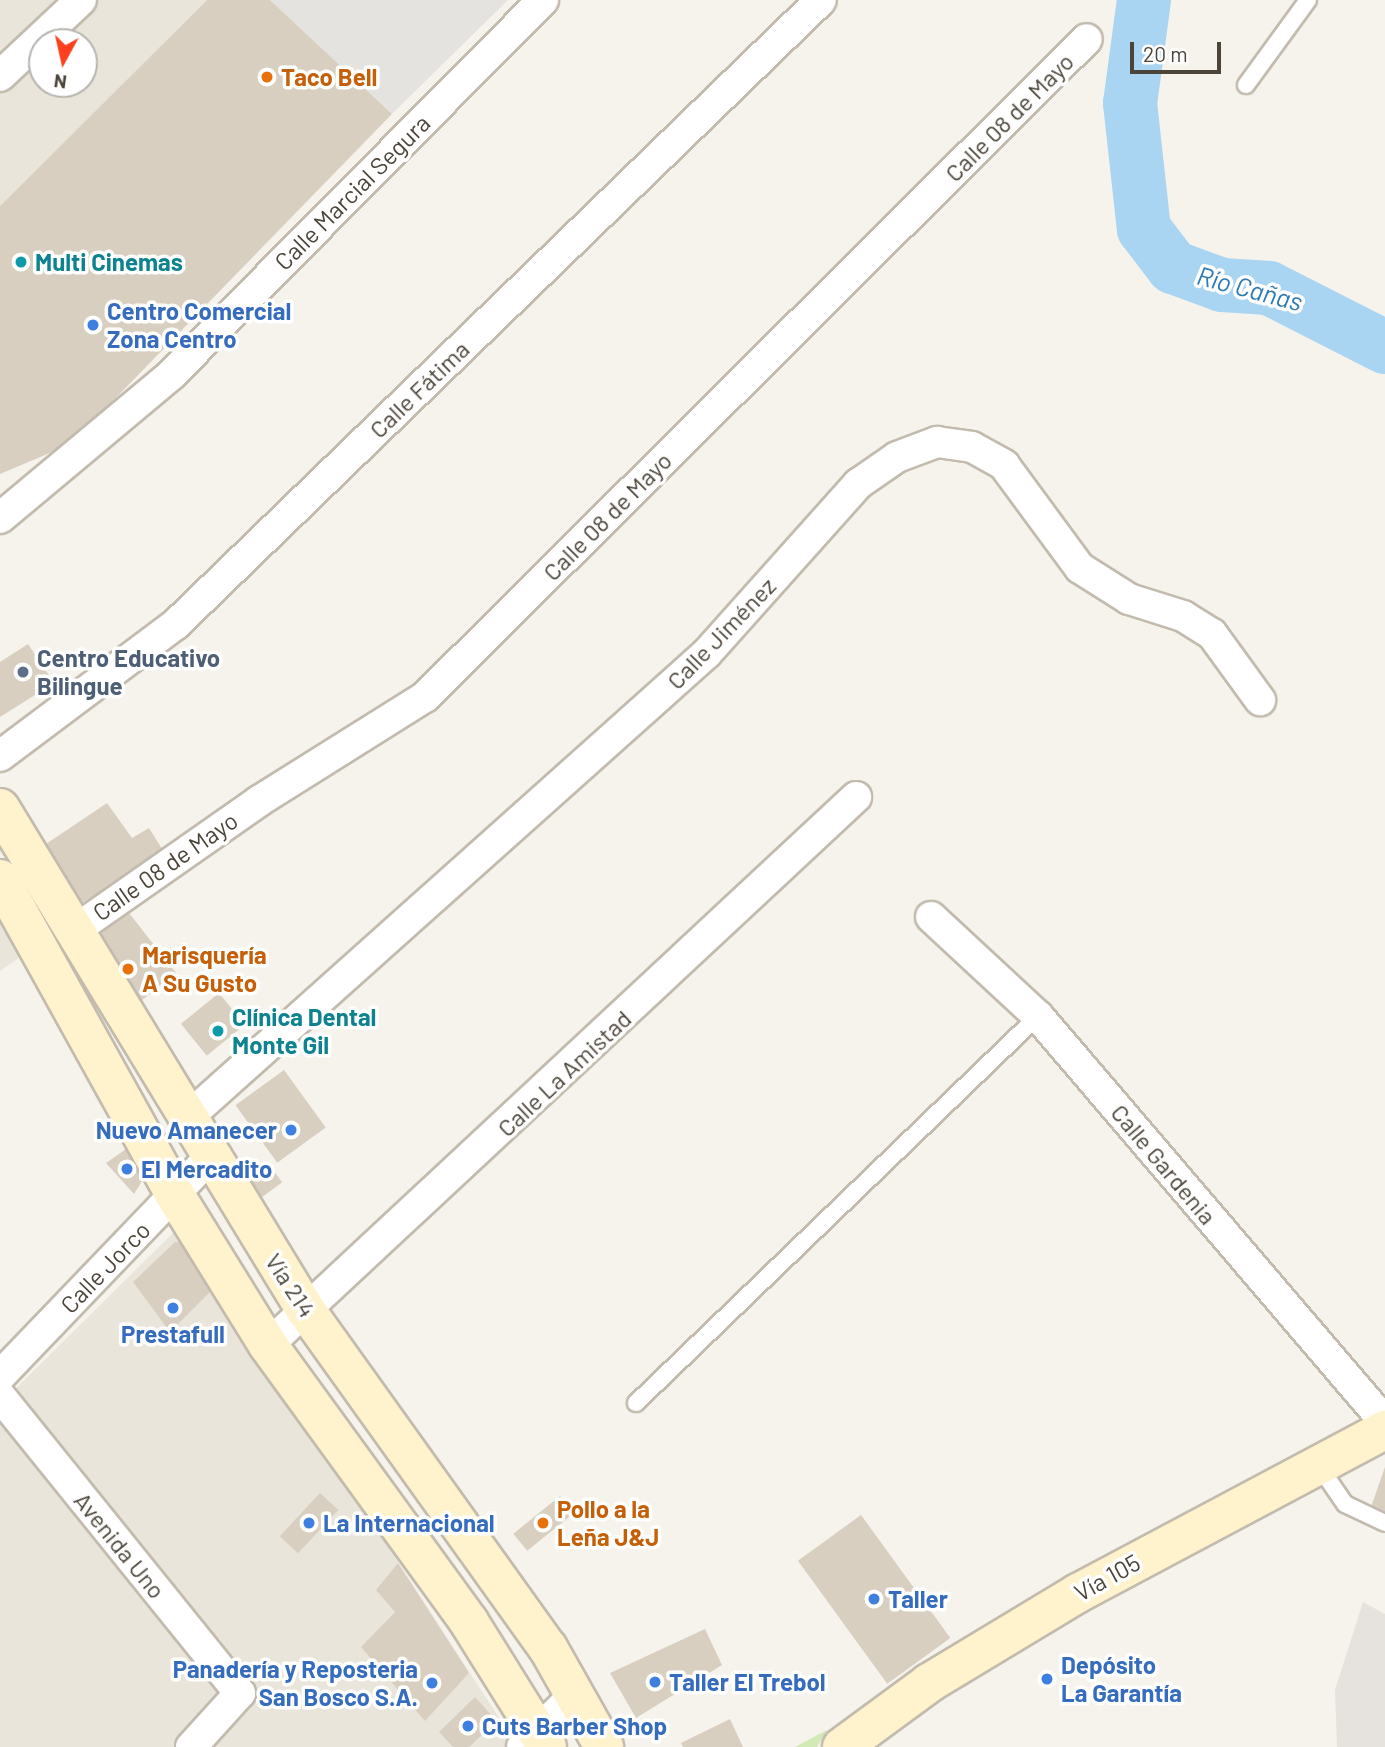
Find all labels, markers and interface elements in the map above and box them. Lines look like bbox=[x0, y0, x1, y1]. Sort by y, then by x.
north arrow bbox=[28, 28, 98, 98]
scale bar bbox=[1133, 28, 1224, 72]
text: 20 m bbox=[1143, 41, 1188, 66]
street label: Calle 08 de Mayo bbox=[939, 47, 1079, 187]
place label: Taco Bell bbox=[281, 63, 377, 91]
marker: Taco Bell bbox=[259, 69, 275, 85]
text: N bbox=[52, 70, 68, 95]
street label: Calle Marcial Segura bbox=[268, 108, 436, 276]
place label: Multi Cinemas bbox=[35, 248, 183, 276]
marker: Multi Cinemas bbox=[13, 254, 29, 270]
water label: Río Cañas bbox=[1194, 259, 1306, 317]
place label: Centro Comercial Zona Centro bbox=[107, 297, 291, 353]
marker: Centro Comercial Zona Centro bbox=[85, 317, 101, 333]
street label: Calle Fátima bbox=[363, 334, 475, 444]
street label: Calle 08 de Mayo bbox=[537, 446, 677, 586]
street label: Calle Jiménez bbox=[661, 571, 781, 695]
place label: Centro Educativo Bilingue bbox=[37, 644, 220, 700]
marker: Centro Educativo Bilingue bbox=[15, 664, 31, 680]
street label: Calle 08 de Mayo bbox=[87, 805, 243, 927]
place label: Marisquería A Su Gusto bbox=[142, 941, 267, 997]
marker: Marisquería A Su Gusto bbox=[120, 961, 136, 977]
place label: Clínica Dental Monte Gil bbox=[232, 1003, 376, 1059]
street label: Calle La Amistad bbox=[491, 1004, 637, 1142]
marker: Clínica Dental Monte Gil bbox=[210, 1023, 226, 1039]
street label: Calle Gardenia bbox=[1105, 1098, 1223, 1230]
place label: Nuevo Amanecer bbox=[96, 1116, 277, 1144]
marker: Nuevo Amanecer bbox=[283, 1122, 299, 1138]
place label: El Mercadito bbox=[141, 1155, 272, 1183]
marker: El Mercadito bbox=[119, 1161, 135, 1177]
street label: Calle Jorco bbox=[54, 1215, 156, 1319]
street label: Vía 214 bbox=[260, 1248, 322, 1322]
marker: Prestafull bbox=[165, 1300, 181, 1316]
place label: Prestafull bbox=[121, 1320, 225, 1348]
street label: Avenida Uno bbox=[68, 1486, 172, 1604]
place label: Pollo a la Leña J&J bbox=[557, 1495, 659, 1551]
place label: La Internacional bbox=[323, 1509, 495, 1537]
marker: La Internacional bbox=[301, 1515, 317, 1531]
marker: Pollo a la Leña J&J bbox=[535, 1515, 551, 1531]
street label: Vía 105 bbox=[1069, 1547, 1145, 1607]
place label: Taller bbox=[888, 1585, 948, 1613]
marker: Taller bbox=[866, 1591, 882, 1607]
place label: Depósito La Garantía bbox=[1061, 1651, 1182, 1707]
place label: Panadería y Reposteria San Bosco S.A. bbox=[173, 1655, 418, 1711]
place label: Taller El Trebol bbox=[669, 1668, 826, 1696]
marker: Depósito La Garantía bbox=[1039, 1671, 1055, 1687]
marker: Taller El Trebol bbox=[647, 1674, 663, 1690]
marker: Panadería y Reposteria San Bosco S.A. bbox=[424, 1675, 440, 1691]
place label: Cuts Barber Shop bbox=[482, 1712, 667, 1740]
marker: Cuts Barber Shop bbox=[460, 1718, 476, 1734]

